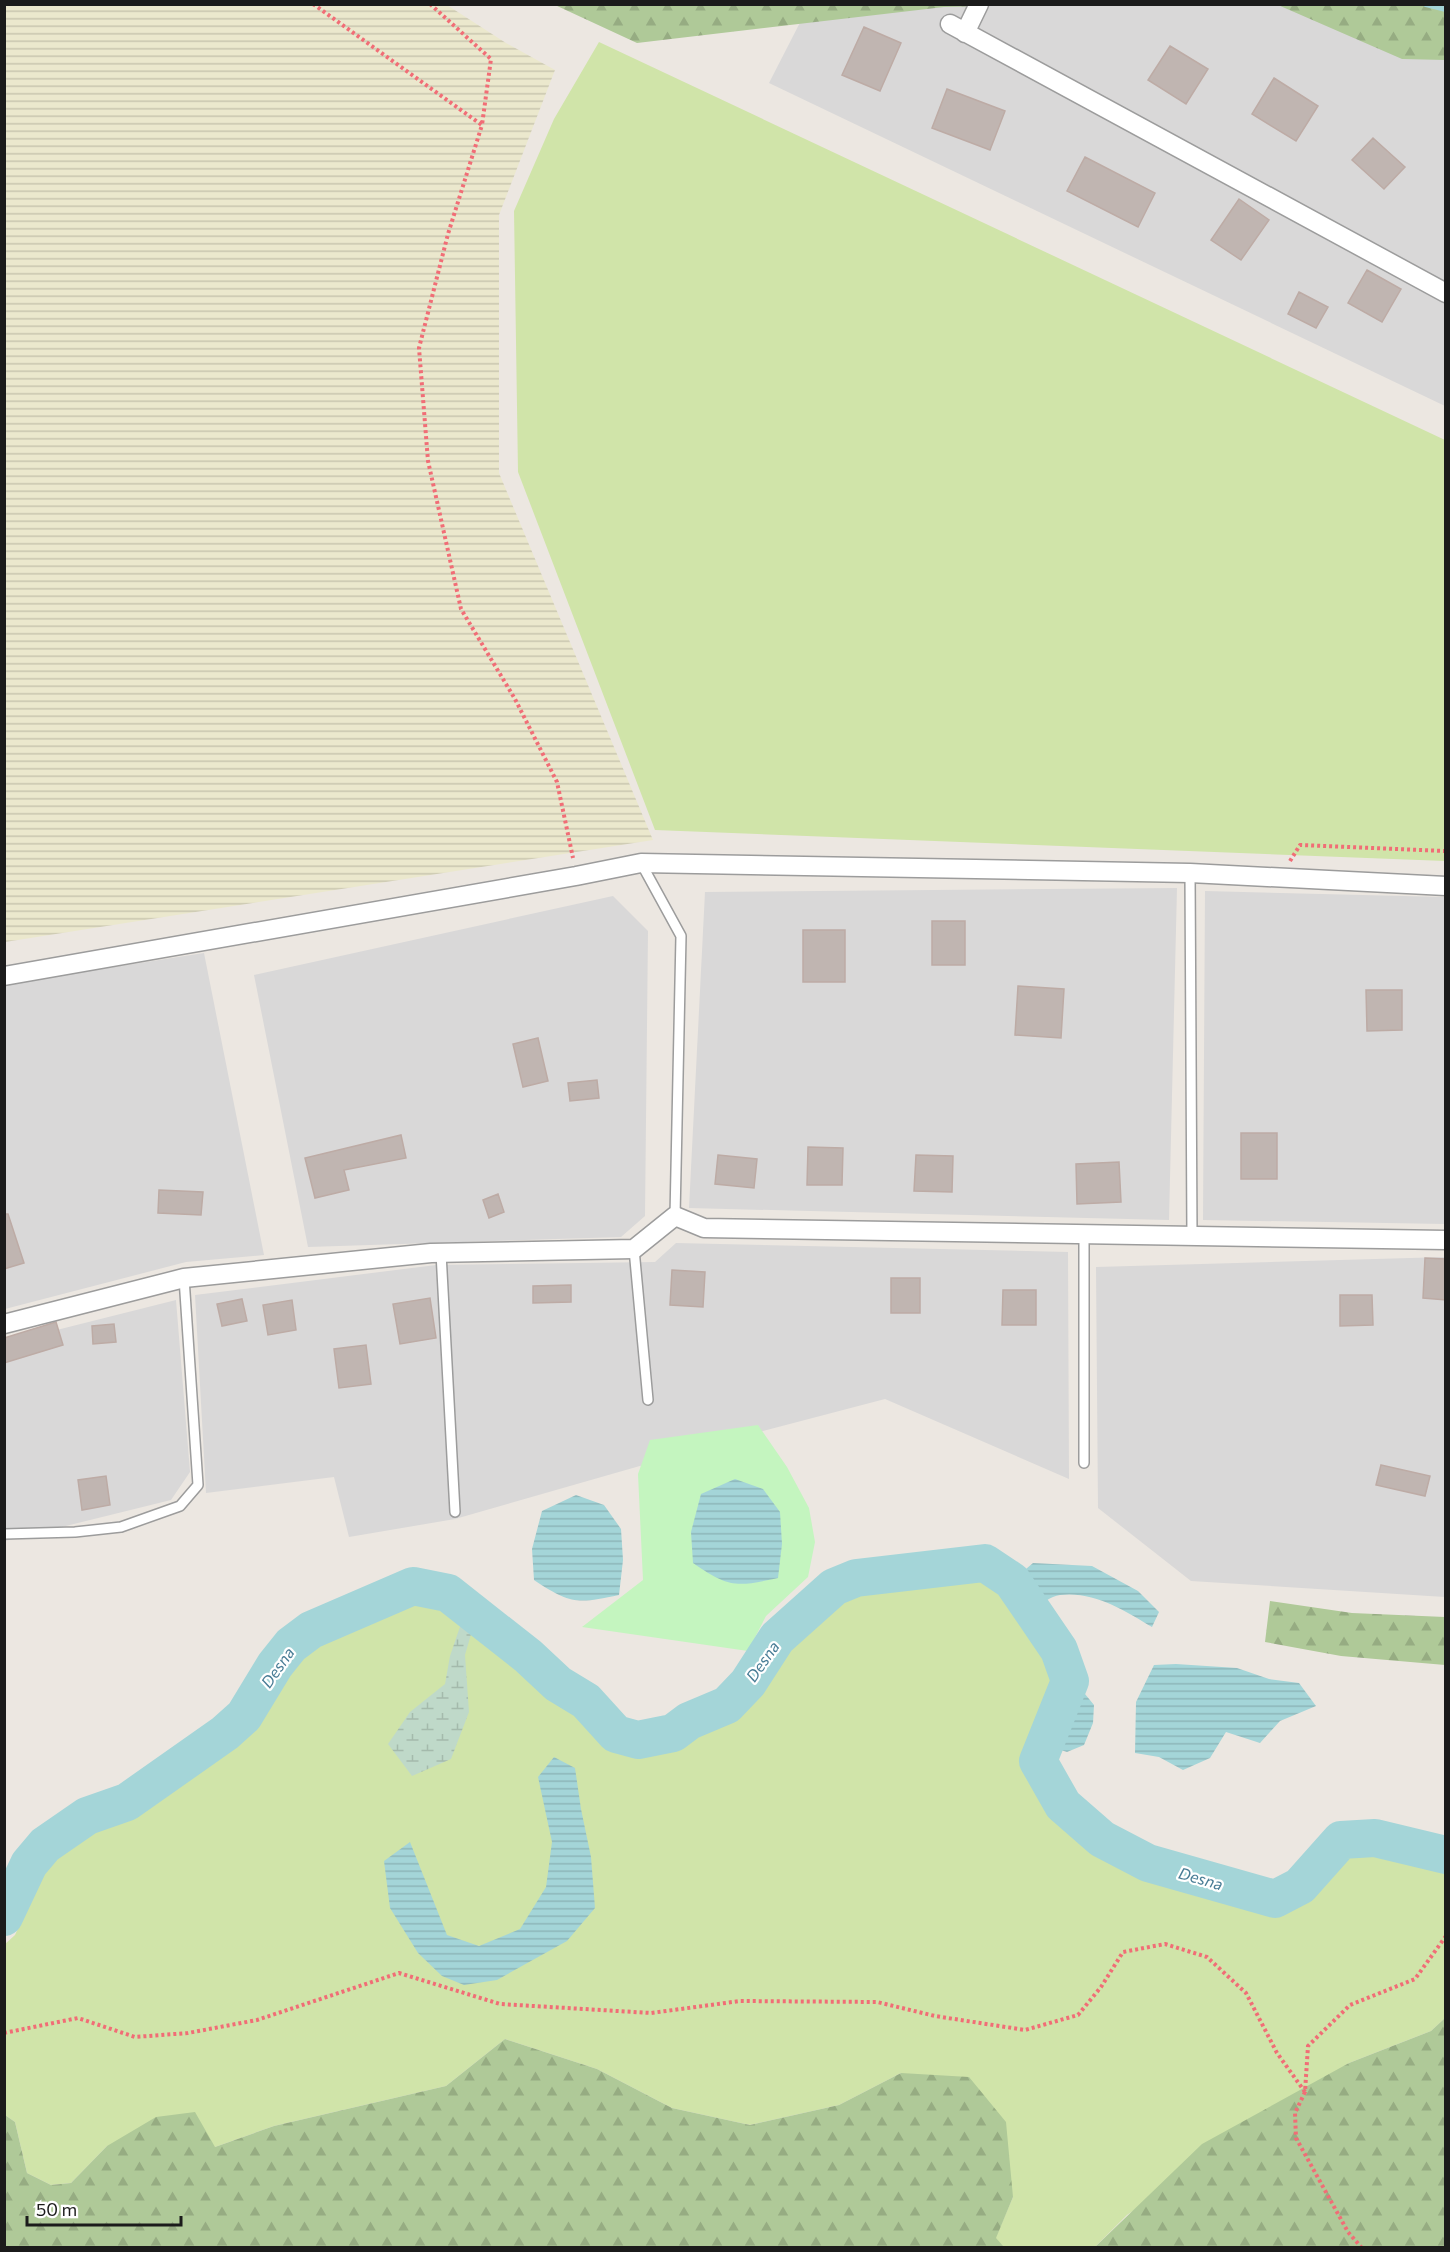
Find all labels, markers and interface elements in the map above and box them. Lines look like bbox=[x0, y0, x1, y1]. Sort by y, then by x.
water label: Desna bbox=[741, 1637, 783, 1685]
water label: Desna bbox=[256, 1643, 298, 1691]
water label: Desna bbox=[1177, 1863, 1225, 1893]
scale bar bbox=[27, 2189, 182, 2227]
text: 50 m bbox=[36, 2198, 77, 2220]

